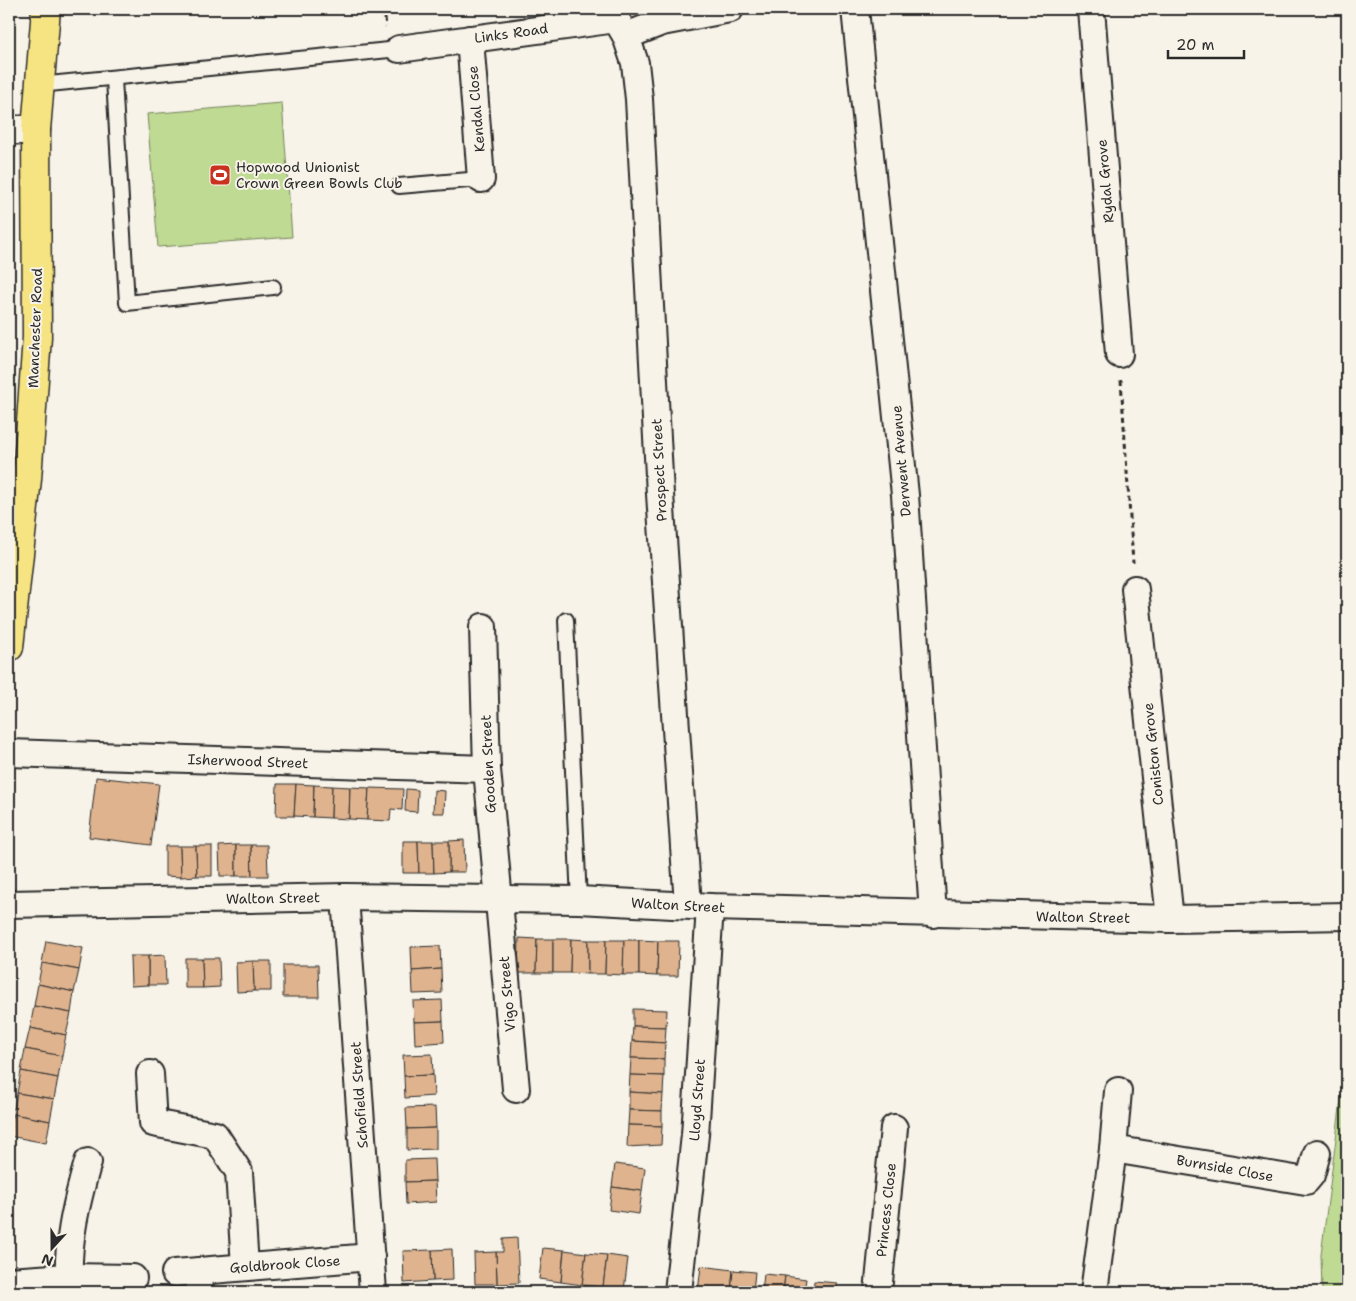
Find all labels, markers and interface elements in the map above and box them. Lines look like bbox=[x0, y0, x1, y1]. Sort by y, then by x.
street label: Links Road bbox=[473, 19, 549, 47]
scale bar bbox=[1168, 28, 1245, 60]
text: 20 m bbox=[1176, 35, 1215, 55]
street label: Kendal Close bbox=[463, 65, 489, 153]
street label: Rydal Grove bbox=[1092, 138, 1118, 224]
place label: Hopwood Unionist Crown Green Bowls Club bbox=[236, 158, 403, 192]
sports icon: Hopwood Unionist Crown Green Bowls Club bbox=[208, 163, 232, 187]
street label: Manchester Road bbox=[24, 267, 46, 388]
street label: Derwent Avenue bbox=[887, 405, 915, 517]
street label: Prospect Street bbox=[647, 418, 671, 522]
street label: Coniston Grove bbox=[1139, 702, 1167, 806]
street label: Gooden Street bbox=[476, 714, 500, 814]
street label: Isherwood Street bbox=[187, 750, 309, 772]
street label: Walton Street bbox=[226, 888, 320, 908]
street label: Walton Street bbox=[630, 894, 726, 916]
street label: Walton Street bbox=[1036, 907, 1130, 927]
street label: Vigo Street bbox=[495, 955, 519, 1033]
street label: Schofield Street bbox=[346, 1041, 372, 1149]
street label: Lloyd Street bbox=[685, 1058, 709, 1142]
street label: Burnside Close bbox=[1175, 1151, 1275, 1185]
street label: Princess Close bbox=[872, 1162, 900, 1258]
north arrow bbox=[28, 1224, 78, 1274]
text: N bbox=[39, 1250, 56, 1271]
street label: Goldbrook Close bbox=[229, 1251, 341, 1277]

